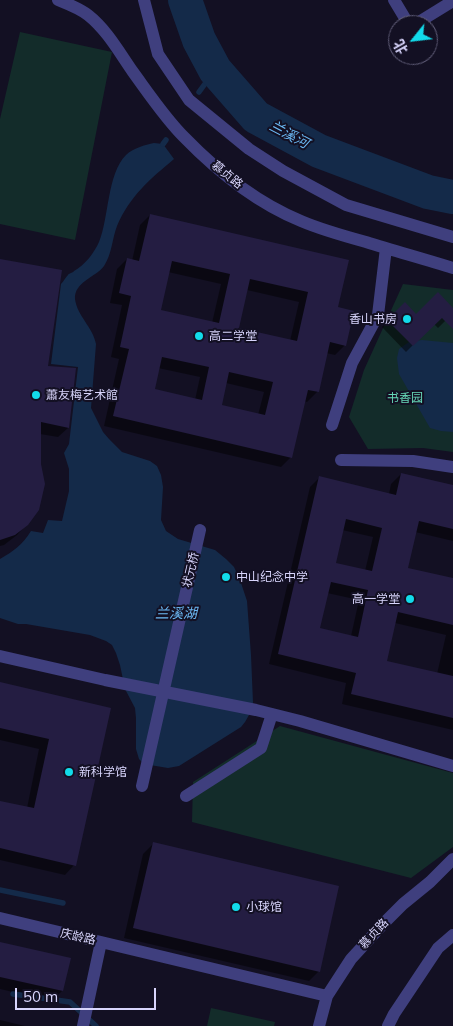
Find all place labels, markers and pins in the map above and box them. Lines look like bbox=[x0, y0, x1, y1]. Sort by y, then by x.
place label: 香山书房 bbox=[349, 312, 397, 326]
marker: 香山书房 bbox=[401, 313, 413, 325]
place label: 高二学堂 bbox=[209, 329, 257, 343]
marker: 高二学堂 bbox=[193, 330, 205, 342]
place label: 蕭友梅艺术館 bbox=[46, 388, 118, 402]
marker: 蕭友梅艺术館 bbox=[30, 389, 42, 401]
place label: 中山纪念中学 bbox=[236, 570, 308, 584]
marker: 中山纪念中学 bbox=[220, 571, 232, 583]
place label: 高一学堂 bbox=[352, 592, 400, 606]
marker: 高一学堂 bbox=[404, 593, 416, 605]
place label: 新科学馆 bbox=[79, 765, 127, 779]
marker: 新科学馆 bbox=[63, 766, 75, 778]
place label: 小球馆 bbox=[246, 900, 282, 914]
marker: 小球馆 bbox=[230, 901, 242, 913]

